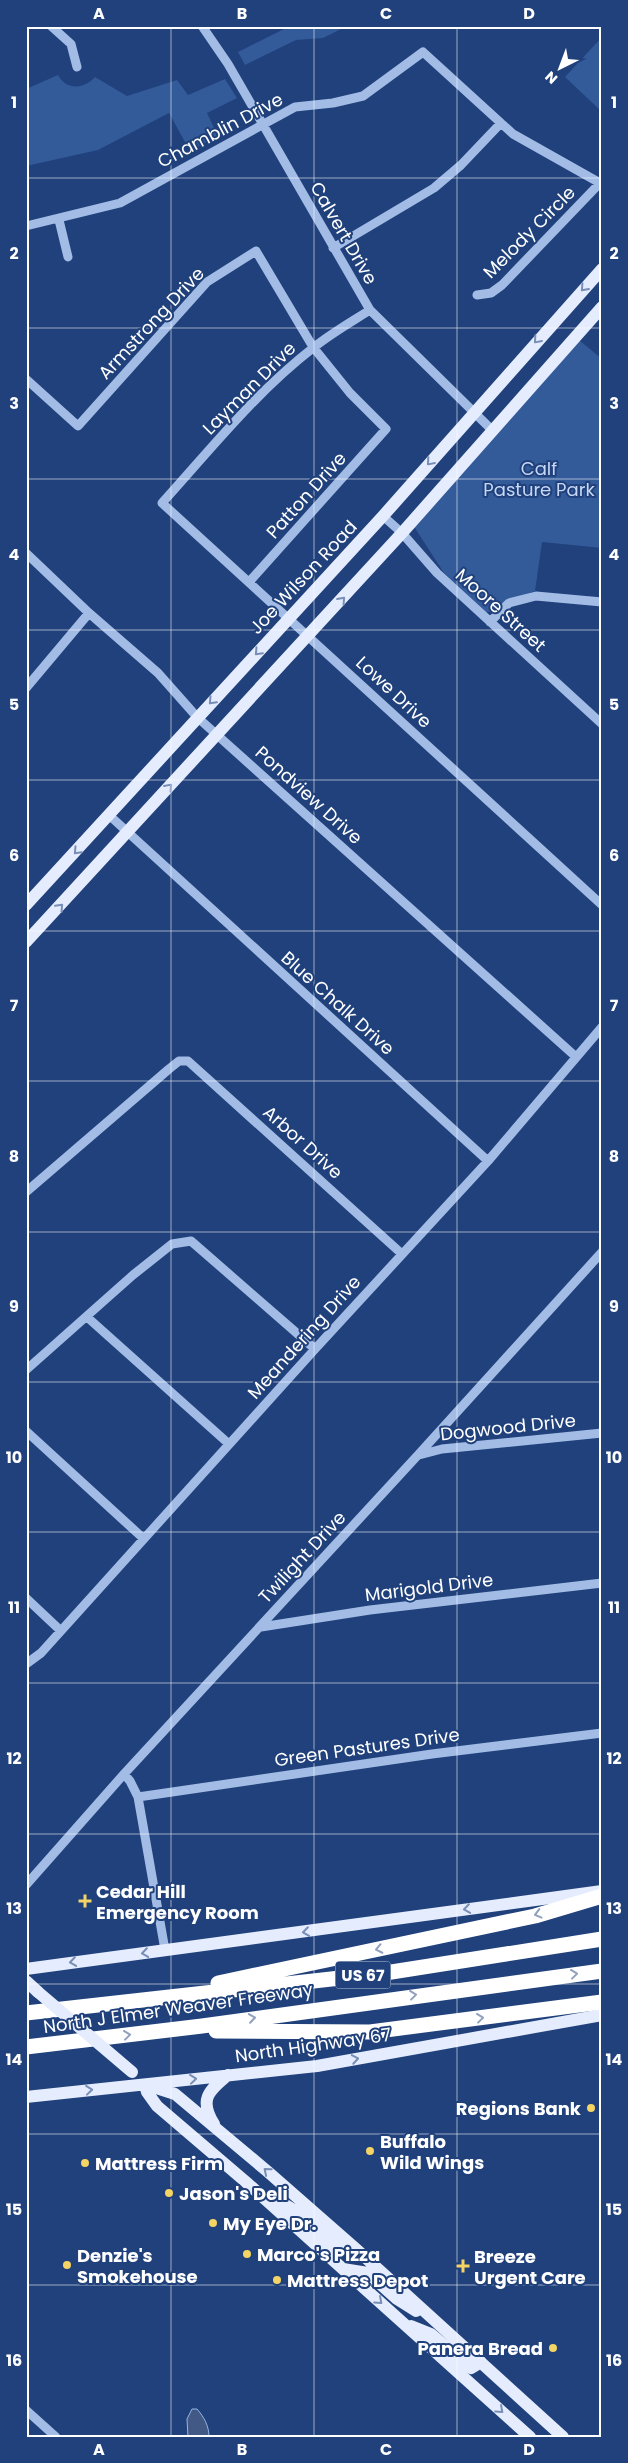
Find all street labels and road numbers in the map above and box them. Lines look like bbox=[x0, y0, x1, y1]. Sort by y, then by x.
street label: Chamblin Drive bbox=[153, 86, 287, 174]
street label: Calvert Drive bbox=[304, 177, 384, 289]
street label: Melody Circle bbox=[477, 180, 581, 284]
street label: Armstrong Drive bbox=[92, 261, 210, 385]
street label: Layman Drive bbox=[197, 336, 301, 440]
street label: Patton Drive bbox=[260, 446, 352, 544]
street label: Joe Wilson Road bbox=[244, 515, 362, 639]
street label: Moore Street bbox=[450, 563, 552, 657]
street label: Lowe Drive bbox=[351, 650, 437, 734]
street label: Pondview Drive bbox=[250, 740, 368, 850]
street label: Blue Chalk Drive bbox=[276, 945, 400, 1061]
street label: Arbor Drive bbox=[258, 1100, 348, 1184]
street label: Meandering Drive bbox=[242, 1270, 366, 1404]
street label: Dogwood Drive bbox=[439, 1407, 577, 1447]
street label: Twilight Drive bbox=[253, 1505, 351, 1609]
street label: Marigold Drive bbox=[363, 1567, 495, 1607]
street label: Green Pastures Drive bbox=[273, 1722, 461, 1772]
road number: US 67 bbox=[336, 1962, 390, 1988]
street label: North J Elmer Weaver Freeway bbox=[42, 1977, 314, 2039]
street label: North Highway 67 bbox=[233, 2022, 393, 2068]

